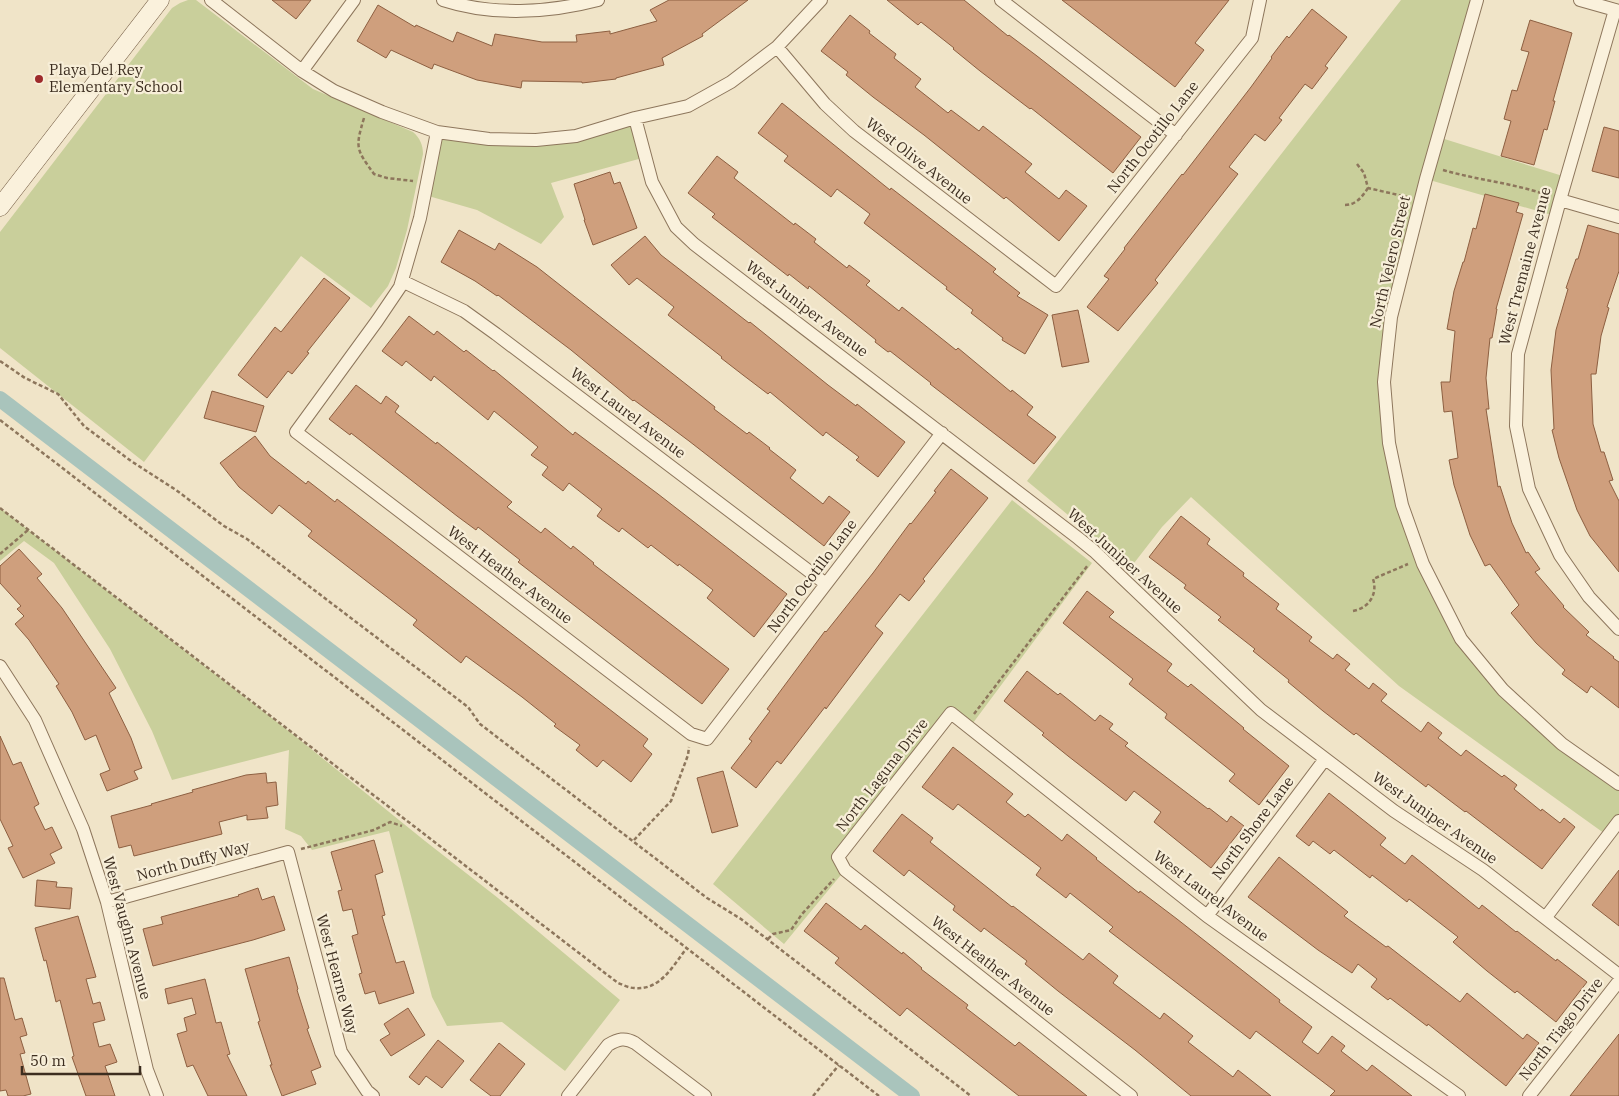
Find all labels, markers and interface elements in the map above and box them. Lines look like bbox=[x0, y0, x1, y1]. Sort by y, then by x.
place label: Playa Del Rey Elementary School bbox=[49, 60, 183, 96]
marker: Playa Del Rey Elementary School bbox=[33, 73, 45, 85]
street label: North Ocotillo Lane bbox=[1103, 77, 1202, 197]
street label: West Olive Avenue bbox=[862, 113, 976, 208]
street label: West Tremaine Avenue bbox=[1494, 185, 1555, 347]
street label: North Velero Street bbox=[1365, 194, 1414, 330]
street label: West Juniper Avenue bbox=[742, 256, 872, 361]
street label: West Laurel Avenue bbox=[567, 363, 690, 462]
street label: West Juniper Avenue bbox=[1064, 504, 1187, 617]
street label: North Ocotillo Lane bbox=[763, 515, 861, 636]
street label: West Heather Avenue bbox=[444, 521, 577, 628]
street label: North Laguna Drive bbox=[831, 714, 932, 835]
street label: West Juniper Avenue bbox=[1369, 767, 1502, 868]
street label: North Shore Lane bbox=[1208, 772, 1298, 883]
street label: North Duffy Way bbox=[134, 836, 252, 885]
street label: West Laurel Avenue bbox=[1150, 846, 1273, 945]
street label: West Vaughn Avenue bbox=[99, 854, 156, 1002]
street label: West Heather Avenue bbox=[928, 911, 1059, 1020]
street label: West Hearne Way bbox=[312, 912, 363, 1036]
street label: North Tiago Drive bbox=[1514, 973, 1607, 1084]
scale bar bbox=[22, 1044, 140, 1076]
text: 50 m bbox=[30, 1051, 66, 1070]

